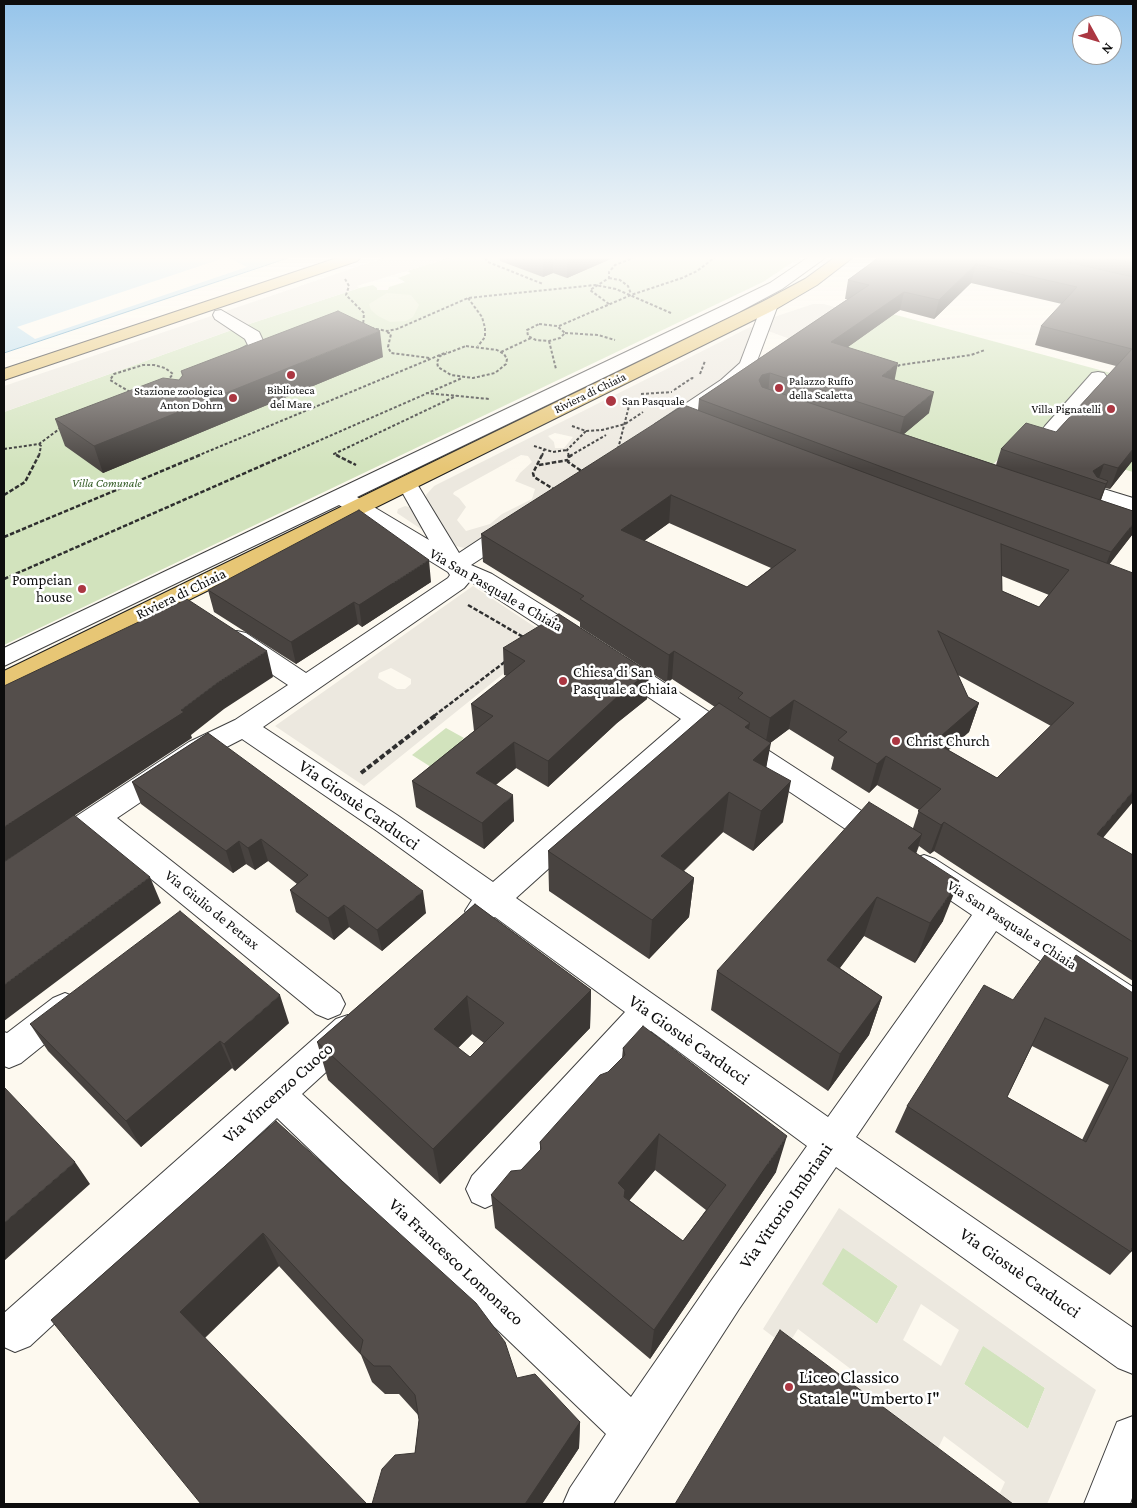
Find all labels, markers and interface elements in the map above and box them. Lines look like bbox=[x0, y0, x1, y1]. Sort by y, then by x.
north arrow bbox=[1072, 15, 1122, 65]
text: N bbox=[1099, 40, 1117, 58]
marker: Biblioteca del Mare bbox=[285, 369, 297, 381]
street label: Riviera di Chiaia bbox=[552, 369, 628, 417]
place label: Palazzo Ruffo della Scaletta bbox=[789, 374, 853, 402]
marker: Palazzo Ruffo della Scaletta bbox=[773, 382, 785, 394]
place label: Biblioteca del Mare bbox=[267, 383, 315, 411]
place label: Stazione zoologica Anton Dohrn bbox=[134, 384, 223, 412]
marker: Stazione zoologica Anton Dohrn bbox=[227, 392, 239, 404]
marker: San Pasquale bbox=[604, 394, 618, 408]
place label: San Pasquale bbox=[622, 394, 684, 408]
place label: Villa Pignatelli bbox=[1032, 402, 1101, 416]
marker: Villa Pignatelli bbox=[1105, 403, 1117, 415]
park label: Villa Comunale bbox=[72, 476, 142, 490]
street label: Via San Pasquale a Chiaia bbox=[426, 544, 566, 636]
street label: Riviera di Chiaia bbox=[133, 564, 229, 624]
place label: Pompeian house bbox=[12, 571, 72, 606]
marker: Pompeian house bbox=[76, 583, 88, 595]
place label: Chiesa di San Pasquale a Chiaia bbox=[573, 663, 677, 698]
marker: Chiesa di San Pasquale a Chiaia bbox=[557, 675, 569, 687]
place label: Christ Church bbox=[906, 732, 990, 750]
marker: Christ Church bbox=[890, 735, 902, 747]
street label: Via Giosuè Carducci bbox=[294, 755, 424, 855]
street label: Via Giulio de Petrax bbox=[161, 866, 263, 954]
street label: Via San Pasquale a Chiaia bbox=[944, 876, 1080, 974]
street label: Via Giosuè Carducci bbox=[624, 990, 754, 1090]
street label: Via Vincenzo Cuoco bbox=[218, 1038, 338, 1148]
street label: Via Vittorio Imbriani bbox=[735, 1139, 837, 1273]
street label: Via Francesco Lomonaco bbox=[384, 1194, 528, 1330]
street label: Via Giosuè Carducci bbox=[955, 1223, 1085, 1323]
place label: Liceo Classico Statale "Umberto I" bbox=[799, 1366, 940, 1408]
marker: Liceo Classico Statale "Umberto I" bbox=[783, 1381, 795, 1393]

